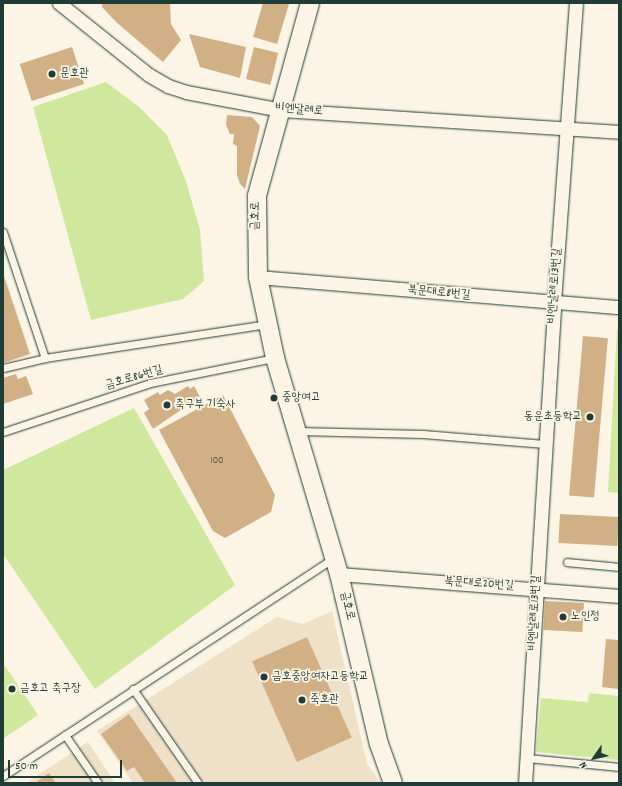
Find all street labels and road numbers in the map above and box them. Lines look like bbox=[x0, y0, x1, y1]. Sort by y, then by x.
street label: 비엔날레로 bbox=[274, 101, 324, 119]
street label: 금호로 bbox=[249, 201, 263, 231]
street label: 비엔날레로13번길 bbox=[545, 248, 565, 324]
street label: 북문대로8번길 bbox=[407, 283, 471, 303]
street label: 금호로86번길 bbox=[104, 363, 164, 393]
street label: 북문대로20번길 bbox=[444, 574, 514, 594]
street label: 비엔날레로13번길 bbox=[526, 575, 544, 651]
street label: 금호로 bbox=[337, 590, 357, 622]

